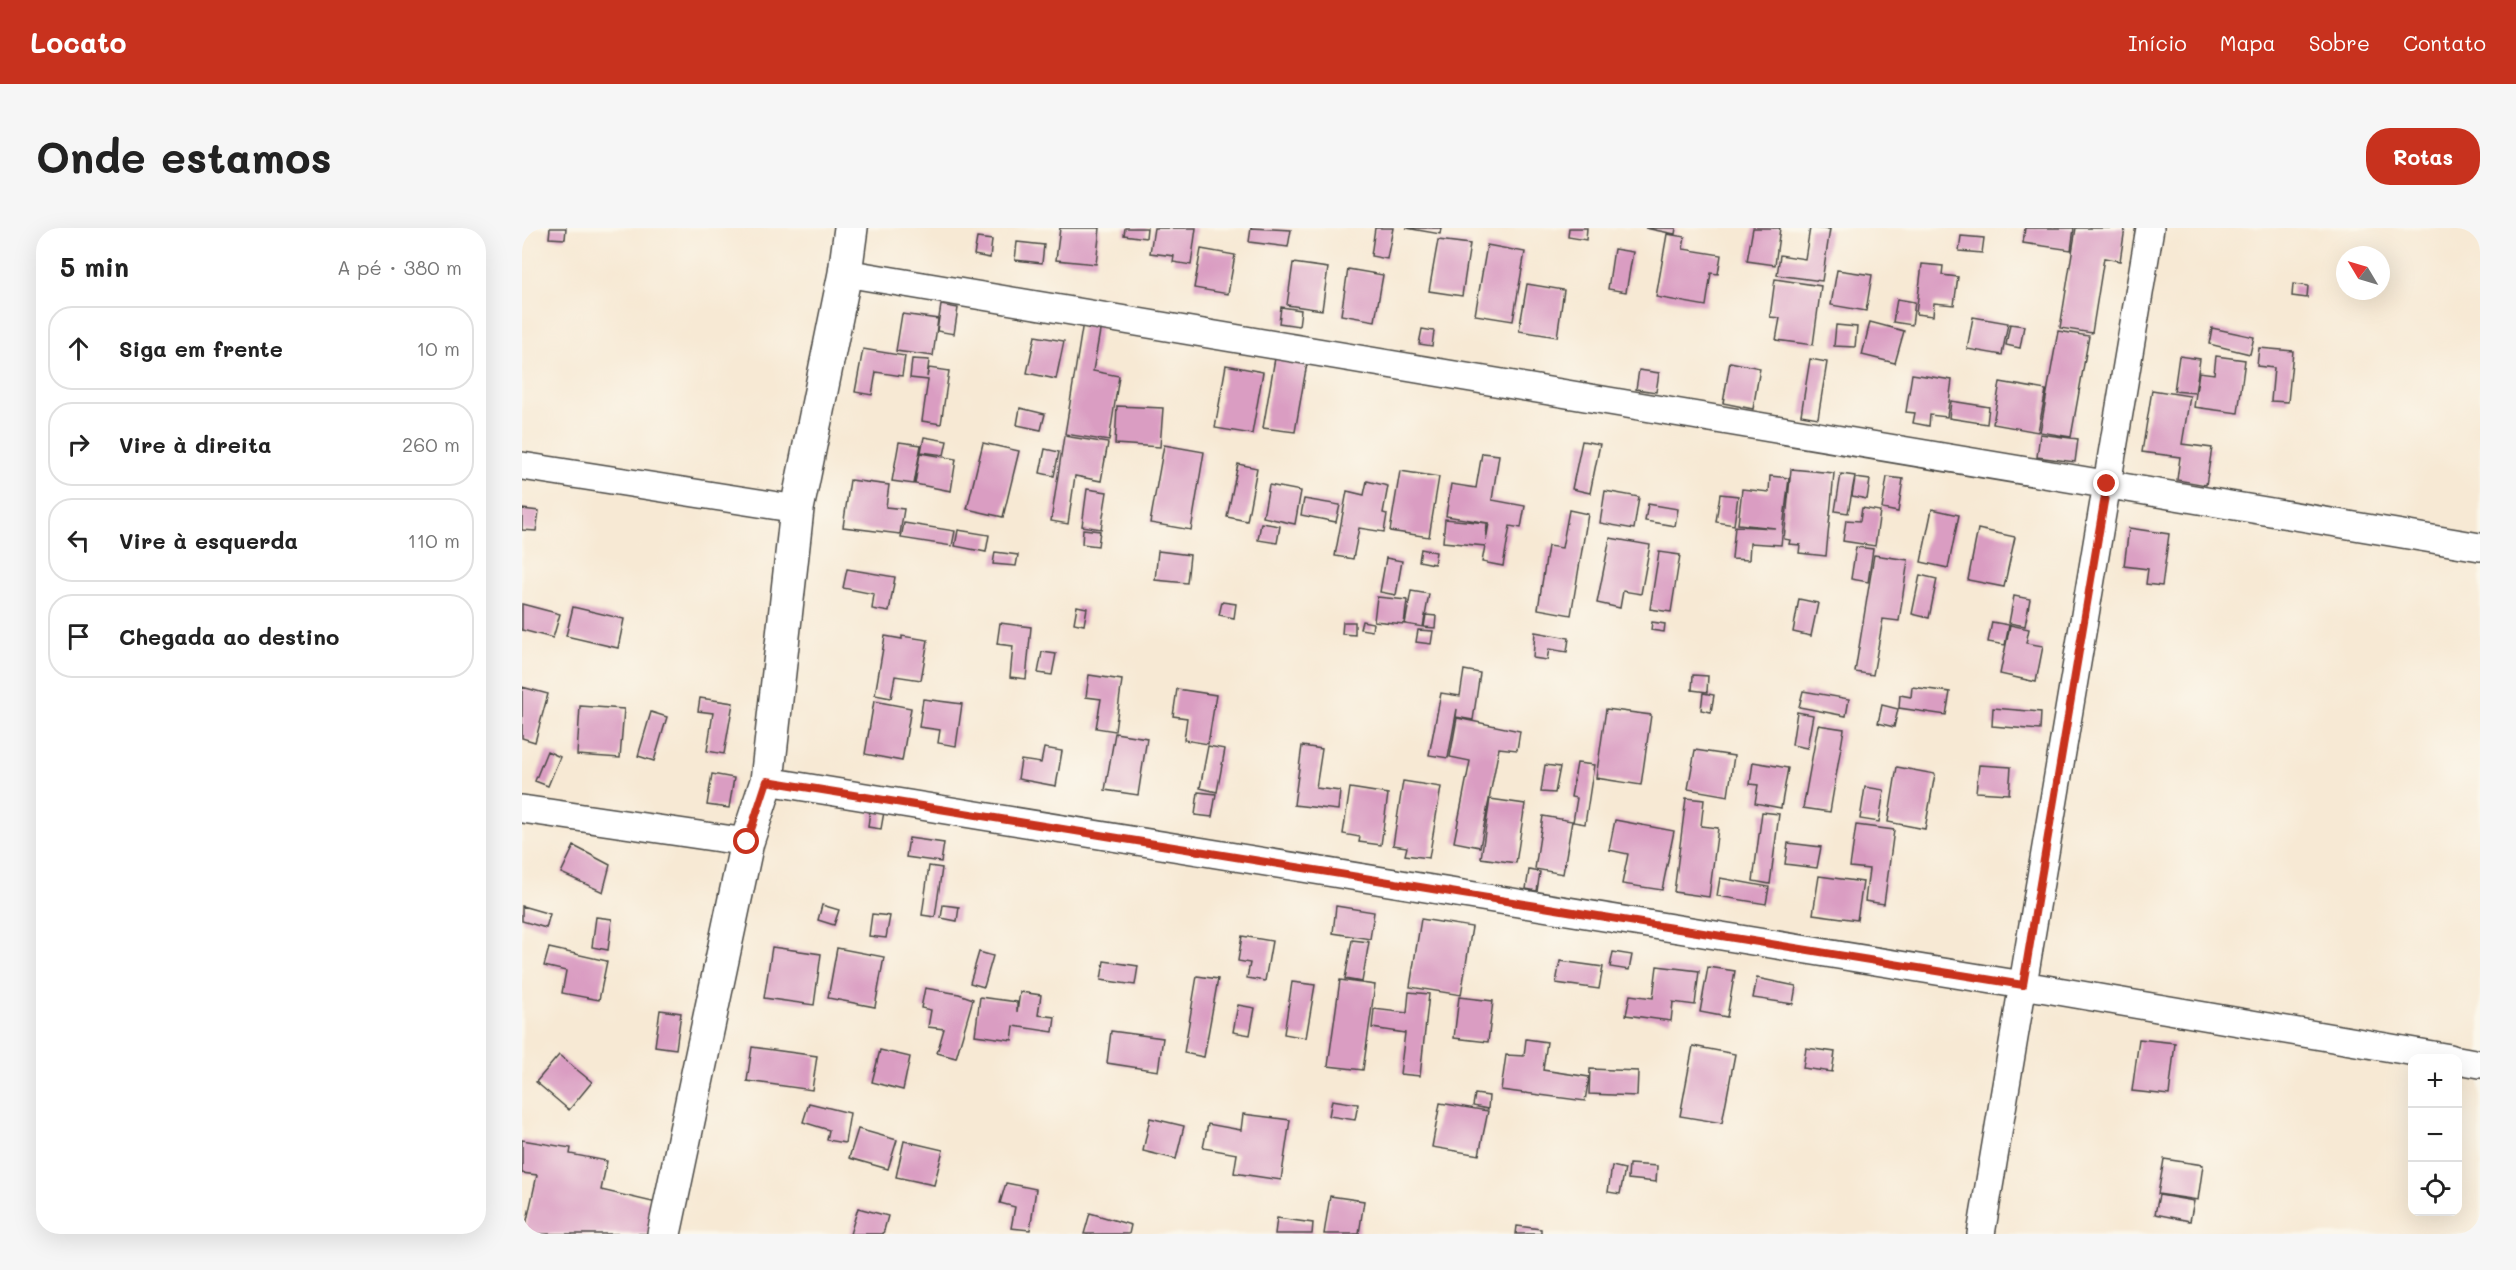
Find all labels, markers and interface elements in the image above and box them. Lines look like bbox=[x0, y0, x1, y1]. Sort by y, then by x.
text: Locato bbox=[30, 24, 127, 60]
text: Início bbox=[2128, 29, 2187, 56]
text: Mapa bbox=[2220, 29, 2276, 56]
text: Sobre bbox=[2309, 29, 2370, 56]
text: Contato bbox=[2403, 29, 2486, 56]
button: Rotas bbox=[2366, 128, 2480, 185]
text: Onde estamos bbox=[36, 129, 332, 184]
north arrow bbox=[2336, 246, 2390, 300]
text: 5 min bbox=[60, 250, 129, 284]
text: A pé · 380 m bbox=[337, 254, 462, 280]
icon: ahead bbox=[62, 332, 95, 365]
text: Siga em frente bbox=[119, 334, 283, 363]
text: 10 m bbox=[416, 335, 460, 361]
icon: right bbox=[62, 428, 95, 461]
text: Vire à direita bbox=[119, 430, 272, 459]
text: 260 m bbox=[402, 431, 460, 457]
route end bbox=[2093, 470, 2119, 496]
icon: left bbox=[62, 524, 95, 557]
text: Vire à esquerda bbox=[119, 526, 298, 555]
text: 110 m bbox=[407, 527, 460, 553]
icon: arrive bbox=[62, 620, 95, 653]
text: Chegada ao destino bbox=[119, 622, 339, 651]
route start bbox=[733, 828, 759, 854]
map controls bbox=[2408, 1054, 2462, 1216]
button: + bbox=[2408, 1054, 2462, 1108]
button: − bbox=[2408, 1108, 2462, 1162]
button: locate bbox=[2408, 1162, 2462, 1216]

